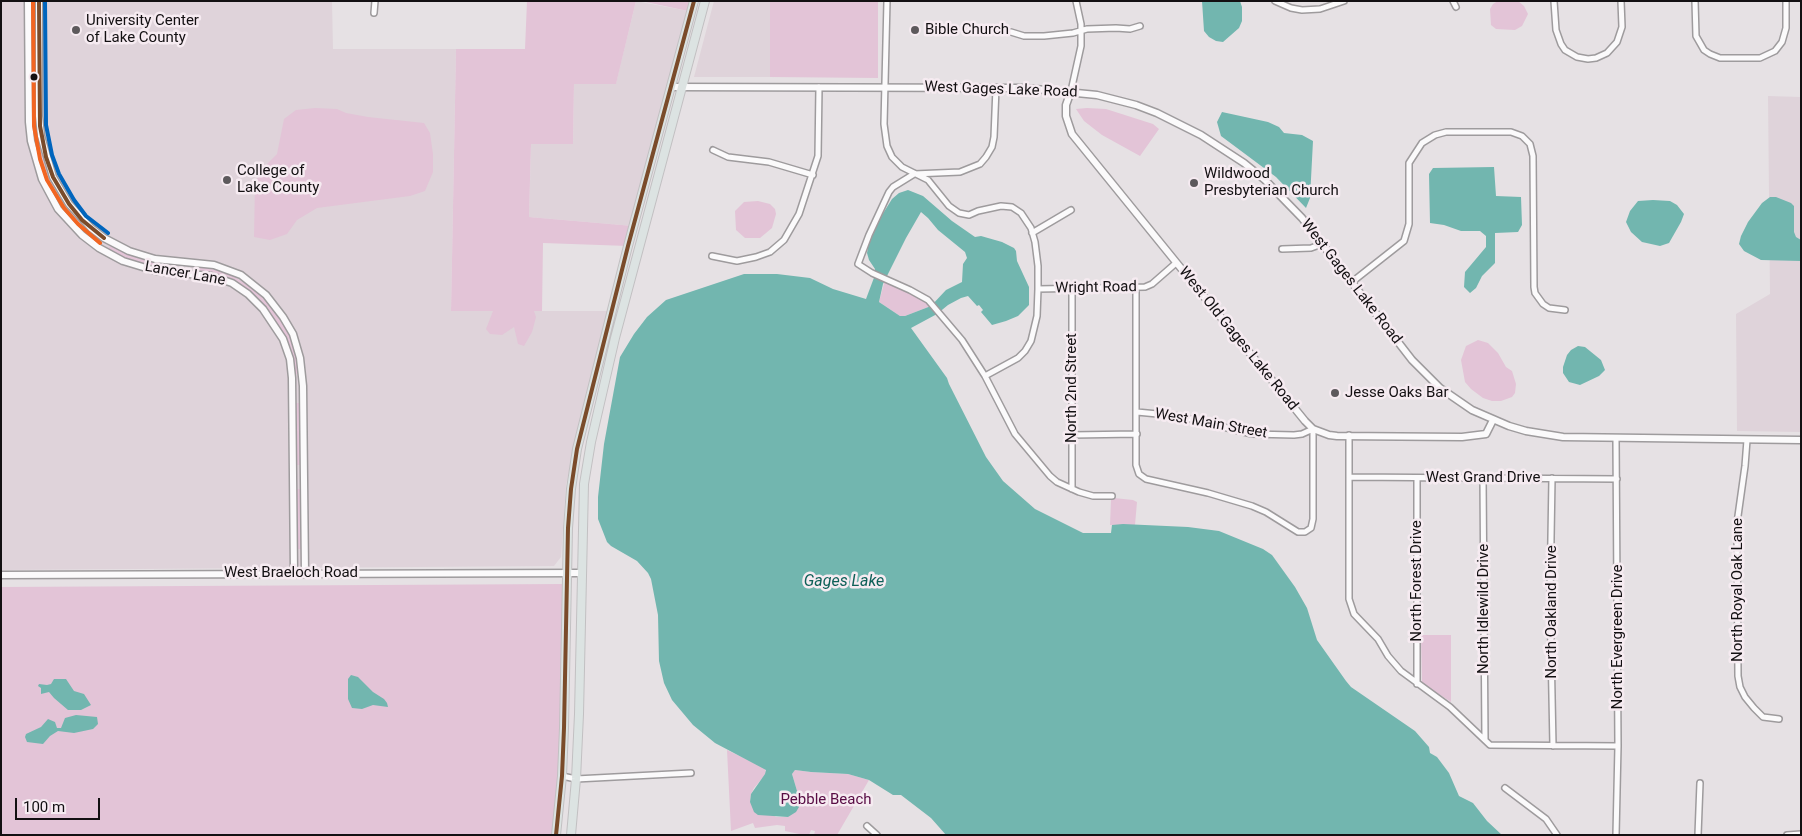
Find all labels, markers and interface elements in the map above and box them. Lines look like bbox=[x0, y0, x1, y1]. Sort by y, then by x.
place label: University Center of Lake County bbox=[86, 12, 199, 47]
place label: Bible Church bbox=[925, 21, 1009, 39]
marker: University Center of Lake County bbox=[70, 24, 82, 36]
marker: Bible Church bbox=[909, 24, 921, 36]
unlabelled marker bbox=[29, 72, 39, 82]
street label: West Gages Lake Road bbox=[924, 78, 1078, 102]
place label: College of Lake County bbox=[237, 162, 319, 197]
place label: Wildwood Presbyterian Church bbox=[1204, 165, 1339, 200]
marker: College of Lake County bbox=[221, 174, 233, 186]
marker: Wildwood Presbyterian Church bbox=[1188, 177, 1200, 189]
street label: West Gages Lake Road bbox=[1297, 216, 1405, 348]
street label: Lancer Lane bbox=[143, 258, 227, 290]
street label: West Old Gages Lake Road bbox=[1175, 264, 1301, 414]
street label: Wright Road bbox=[1055, 278, 1137, 298]
street label: North 2nd Street bbox=[1063, 333, 1081, 443]
place label: Jesse Oaks Bar bbox=[1345, 384, 1449, 402]
marker: Jesse Oaks Bar bbox=[1329, 387, 1341, 399]
street label: West Main Street bbox=[1153, 405, 1269, 443]
street label: West Grand Drive bbox=[1426, 469, 1540, 487]
street label: North Royal Oak Lane bbox=[1729, 518, 1747, 662]
street label: North Forest Drive bbox=[1408, 520, 1426, 642]
street label: North Idlewild Drive bbox=[1475, 544, 1493, 674]
street label: North Oakland Drive bbox=[1543, 545, 1561, 679]
street label: West Braeloch Road bbox=[224, 564, 358, 582]
street label: North Evergreen Drive bbox=[1609, 565, 1627, 709]
water label: Gages Lake bbox=[804, 572, 884, 592]
scale bar bbox=[18, 788, 102, 820]
park label: Pebble Beach bbox=[780, 791, 872, 809]
text: 100 m bbox=[23, 798, 65, 816]

